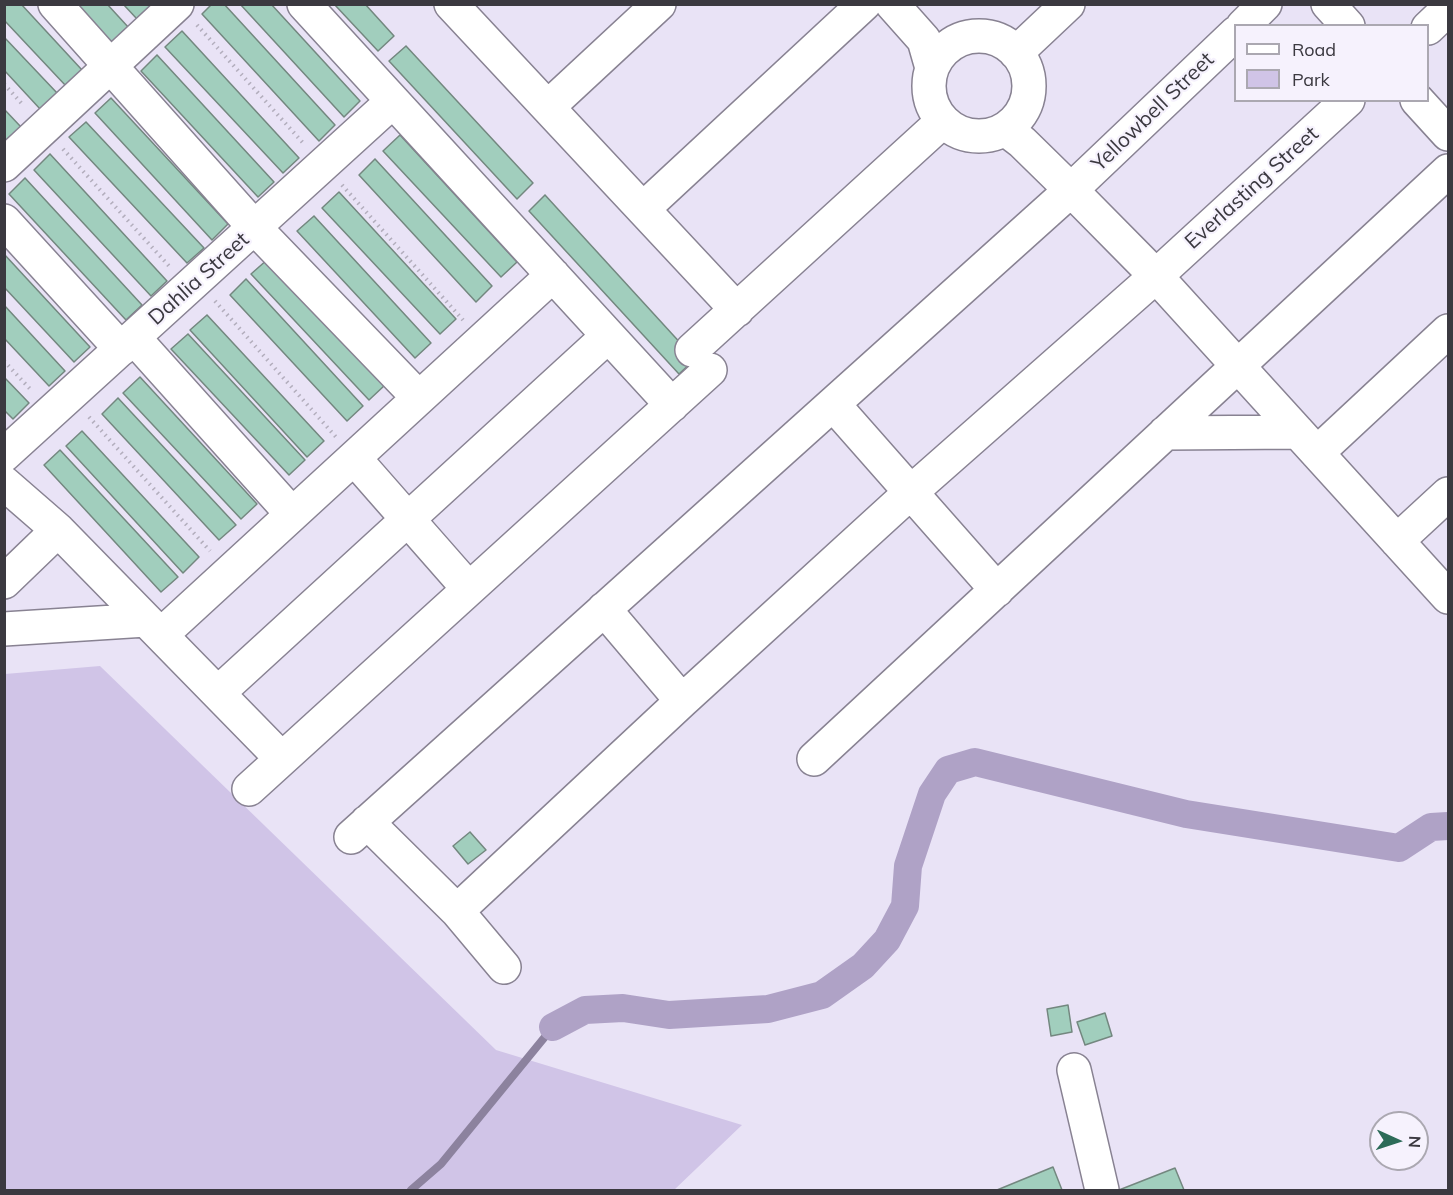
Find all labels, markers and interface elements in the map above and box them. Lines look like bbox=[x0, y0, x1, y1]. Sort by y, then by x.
legend bbox=[1234, 24, 1429, 102]
text: Road bbox=[1292, 38, 1336, 61]
street label: Yellowbell Street bbox=[1087, 47, 1219, 177]
text: Park bbox=[1292, 68, 1330, 91]
street label: Everlasting Street bbox=[1180, 121, 1324, 255]
street label: Dahlia Street bbox=[143, 227, 255, 331]
north arrow bbox=[1369, 1111, 1429, 1171]
text: N bbox=[1405, 1135, 1425, 1148]

